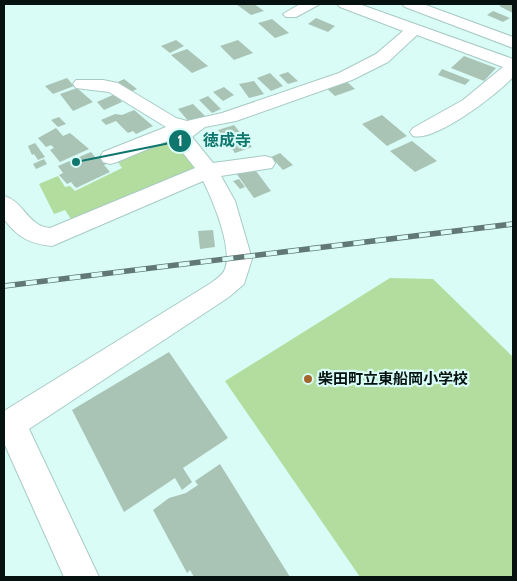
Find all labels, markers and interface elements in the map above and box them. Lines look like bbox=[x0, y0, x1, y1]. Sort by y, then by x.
callout: 徳成寺 bbox=[168, 125, 261, 156]
text: 徳成寺 bbox=[203, 131, 251, 150]
text: 1 bbox=[177, 132, 183, 150]
place label: 柴田町立東船岡小学校 bbox=[318, 370, 468, 388]
marker: 柴田町立東船岡小学校 bbox=[302, 373, 314, 385]

